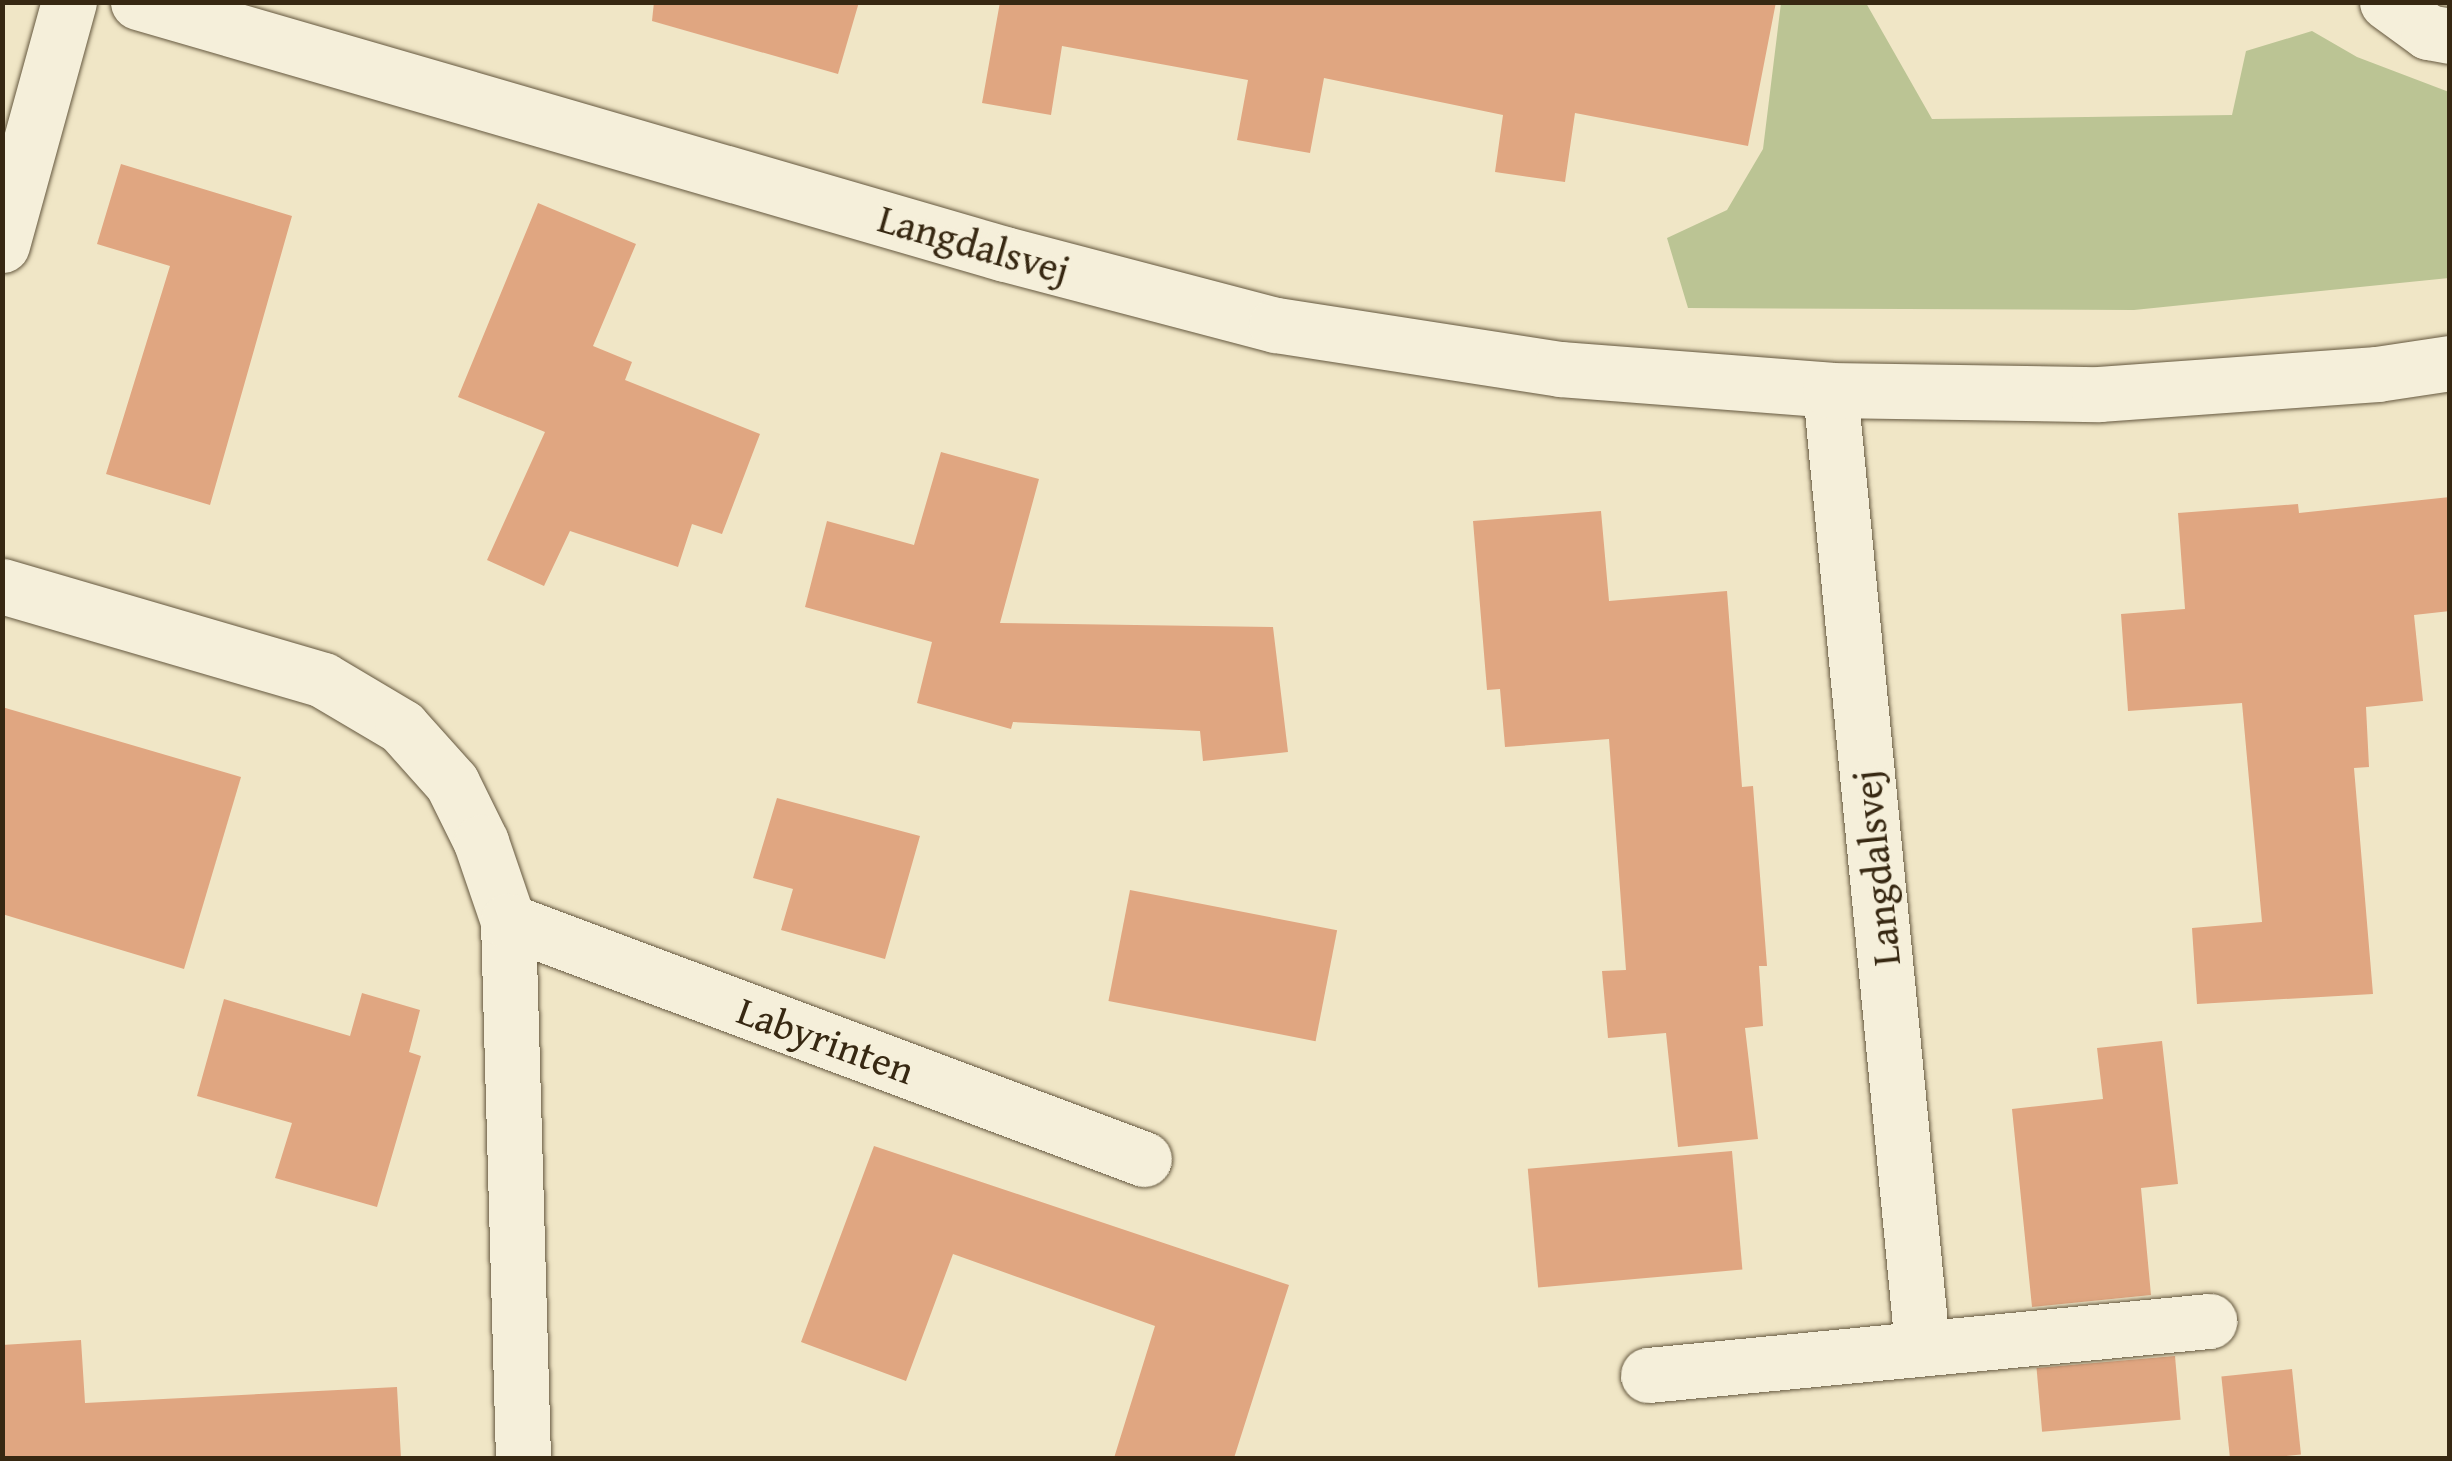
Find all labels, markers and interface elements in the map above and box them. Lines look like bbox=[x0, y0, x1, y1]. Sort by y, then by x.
street label: Langdalsvej bbox=[873, 194, 1075, 294]
street label: Langdalsvej bbox=[1842, 768, 1910, 968]
street label: Labyrinten bbox=[731, 986, 921, 1094]

